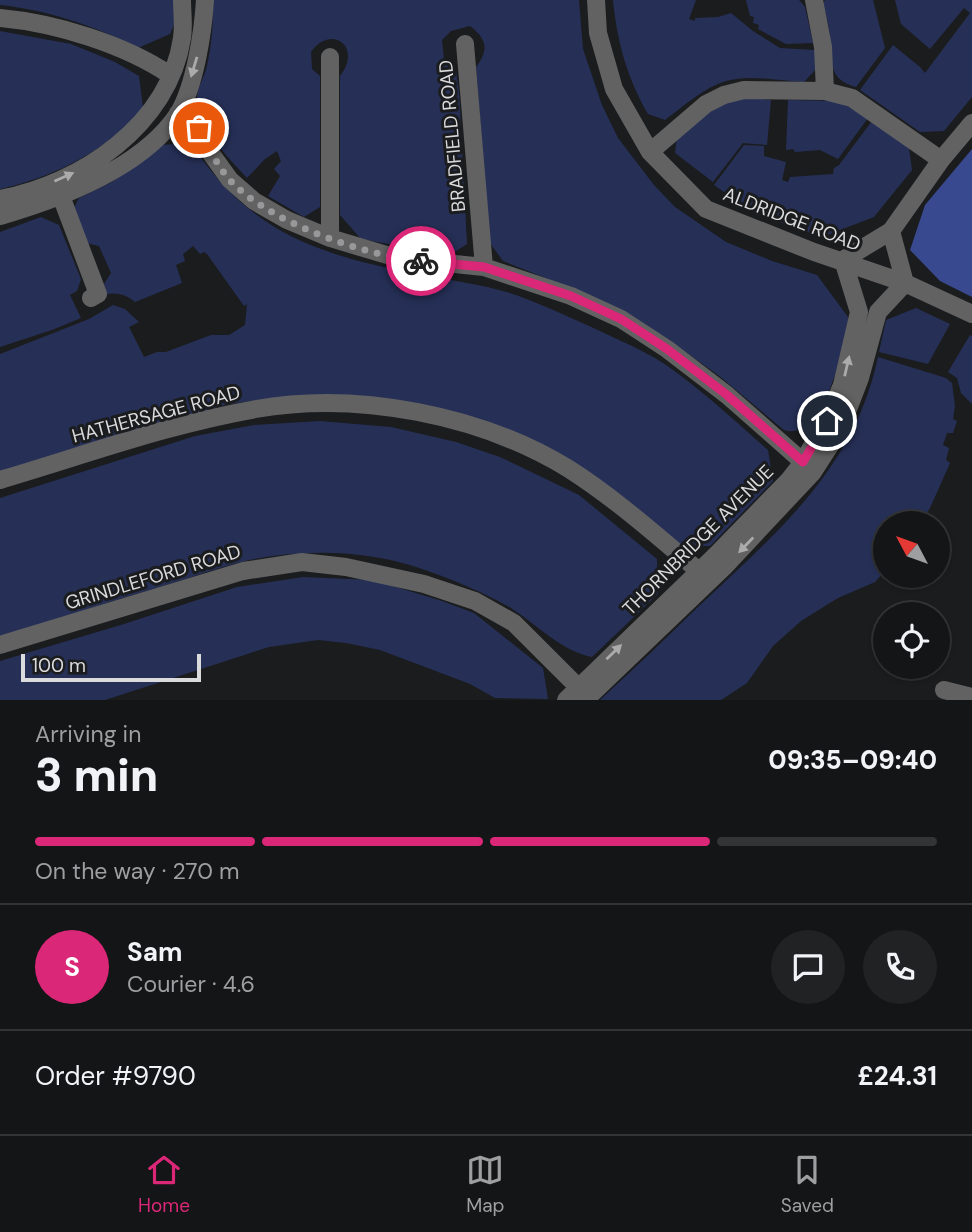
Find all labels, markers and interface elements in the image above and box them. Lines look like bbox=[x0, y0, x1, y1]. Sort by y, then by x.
one-way arrow bbox=[189, 57, 199, 78]
street label: BRADFIELD ROAD bbox=[433, 59, 471, 213]
pin bbox=[169, 98, 229, 158]
icon: bag bbox=[180, 109, 218, 147]
one-way arrow bbox=[54, 171, 75, 182]
street label: ALDRIDGE ROAD bbox=[720, 181, 864, 257]
courier bbox=[386, 226, 456, 296]
icon: bike bbox=[402, 242, 440, 280]
one-way arrow bbox=[842, 355, 853, 377]
street label: HATHERSAGE ROAD bbox=[69, 379, 243, 449]
pin bbox=[797, 391, 857, 451]
icon: home bbox=[808, 402, 846, 440]
street label: THORNBRIDGE AVENUE bbox=[617, 459, 779, 621]
north arrow bbox=[873, 511, 950, 588]
map controls bbox=[873, 511, 950, 679]
one-way arrow bbox=[738, 536, 754, 553]
street label: GRINDLEFORD ROAD bbox=[62, 538, 244, 616]
button: locate bbox=[873, 602, 950, 679]
one-way arrow bbox=[605, 645, 622, 661]
scale bar bbox=[21, 651, 201, 683]
text: 100 m bbox=[32, 653, 86, 678]
text: Arriving in bbox=[35, 719, 141, 749]
text: 09:35–09:40 bbox=[768, 743, 937, 777]
text: 3 min bbox=[35, 745, 158, 805]
text: On the way · 270 m bbox=[35, 856, 240, 886]
button: chat bbox=[771, 930, 845, 1004]
button: phone bbox=[863, 930, 937, 1004]
text: Sam bbox=[127, 935, 182, 969]
text: S bbox=[64, 950, 80, 984]
text: Courier · 4.6 bbox=[127, 969, 255, 999]
text: Order #9790 bbox=[35, 1059, 196, 1093]
text: £24.31 bbox=[857, 1059, 937, 1093]
tab: Home bbox=[138, 1151, 190, 1218]
tab: Map bbox=[466, 1151, 504, 1218]
tab: Saved bbox=[781, 1151, 834, 1218]

